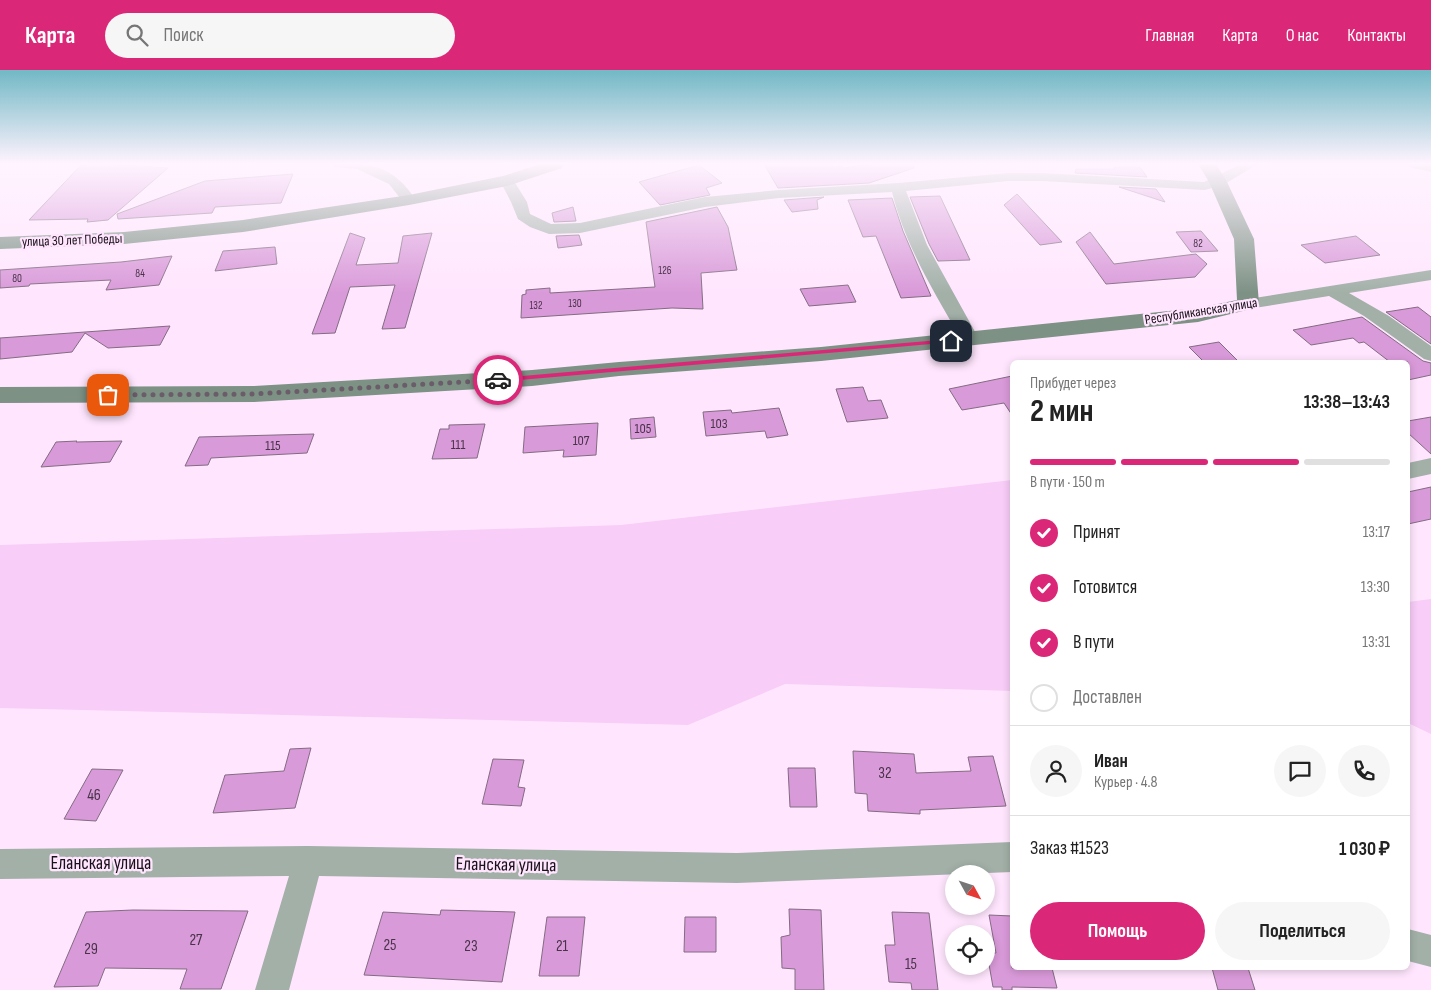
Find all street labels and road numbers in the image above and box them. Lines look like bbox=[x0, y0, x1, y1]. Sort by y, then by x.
street label: улица 30 лет Победы bbox=[21, 230, 123, 250]
street label: Республиканская улица bbox=[1144, 294, 1258, 328]
street label: Еланская улица bbox=[51, 852, 151, 875]
street label: Еланская улица bbox=[455, 853, 557, 877]

